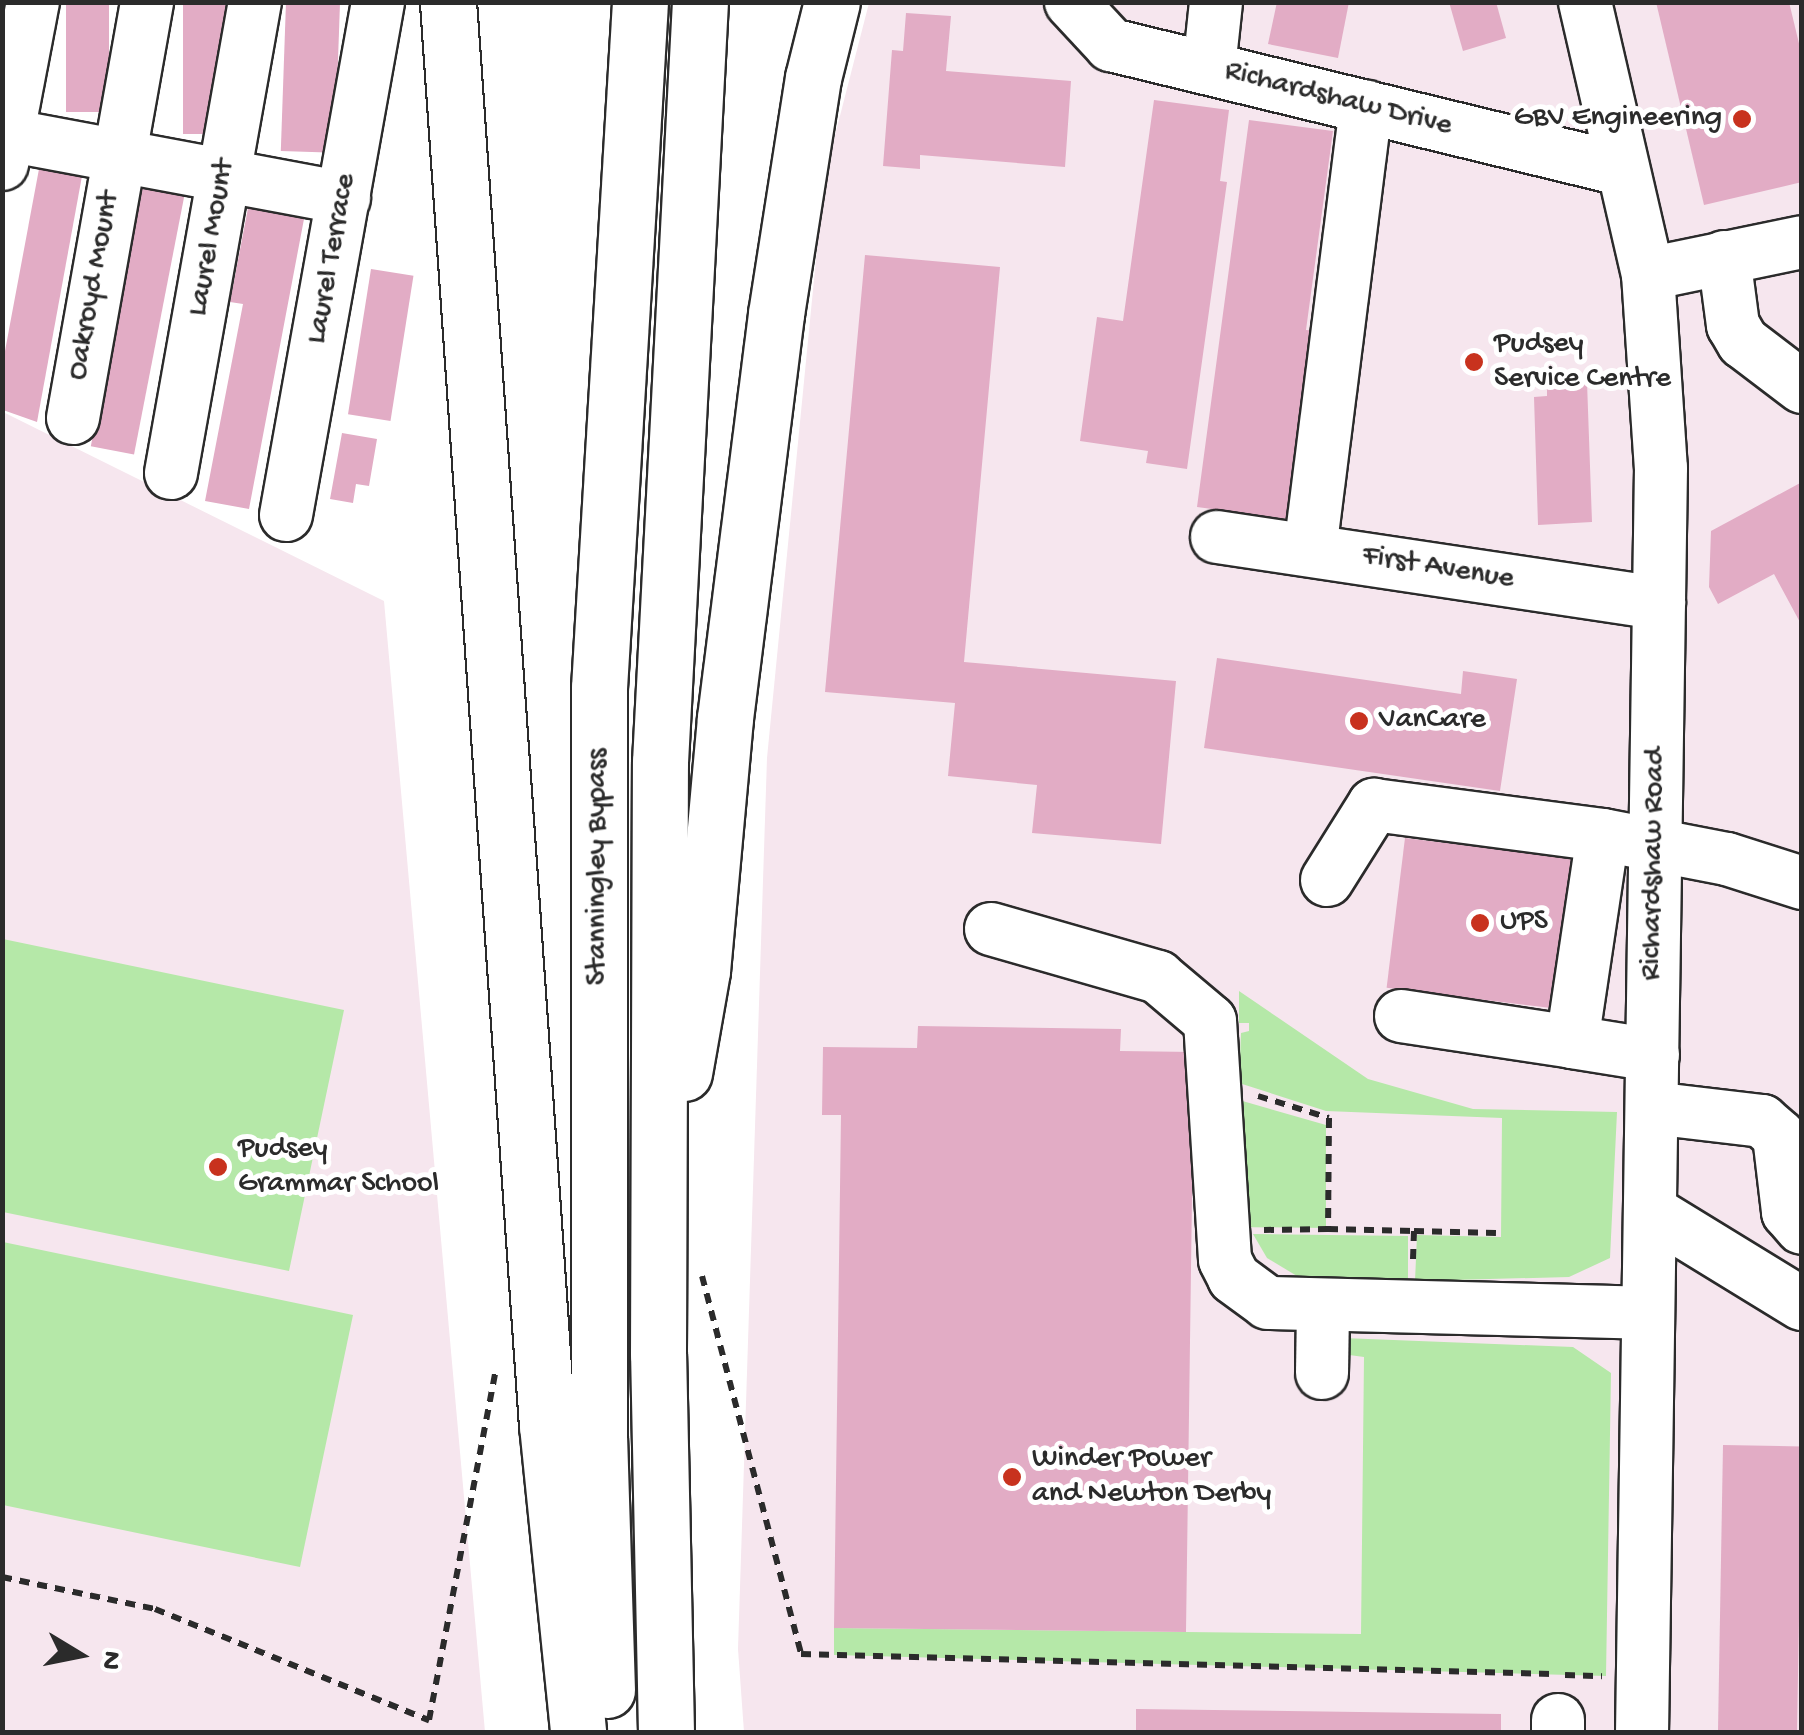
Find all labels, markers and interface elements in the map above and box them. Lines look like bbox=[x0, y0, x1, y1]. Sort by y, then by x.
street label: Richardshaw Drive bbox=[1221, 54, 1455, 146]
place label: GBV Engineering bbox=[1514, 101, 1722, 137]
marker: GBV Engineering bbox=[1731, 108, 1753, 130]
street label: Laurel Mount bbox=[182, 157, 244, 319]
street label: Laurel Terrace bbox=[300, 171, 366, 347]
street label: Oakroyd Mount bbox=[61, 189, 129, 383]
place label: Pudsey Service Centre bbox=[1494, 327, 1671, 398]
marker: Pudsey Service Centre bbox=[1463, 351, 1485, 373]
street label: First Avenue bbox=[1360, 539, 1516, 599]
place label: VanCare bbox=[1379, 703, 1486, 739]
marker: VanCare bbox=[1348, 710, 1370, 732]
street label: Richardshaw Road bbox=[1635, 747, 1675, 981]
street label: Stanningley Bypass bbox=[581, 749, 617, 985]
place label: UPS bbox=[1500, 905, 1548, 941]
marker: UPS bbox=[1469, 912, 1491, 934]
place label: Pudsey Grammar School bbox=[238, 1132, 439, 1202]
marker: Pudsey Grammar School bbox=[207, 1156, 229, 1178]
place label: Winder Power and Newton Derby bbox=[1032, 1442, 1271, 1512]
marker: Winder Power and Newton Derby bbox=[1001, 1466, 1023, 1488]
north arrow bbox=[30, 1605, 130, 1705]
text: N bbox=[92, 1648, 128, 1672]

